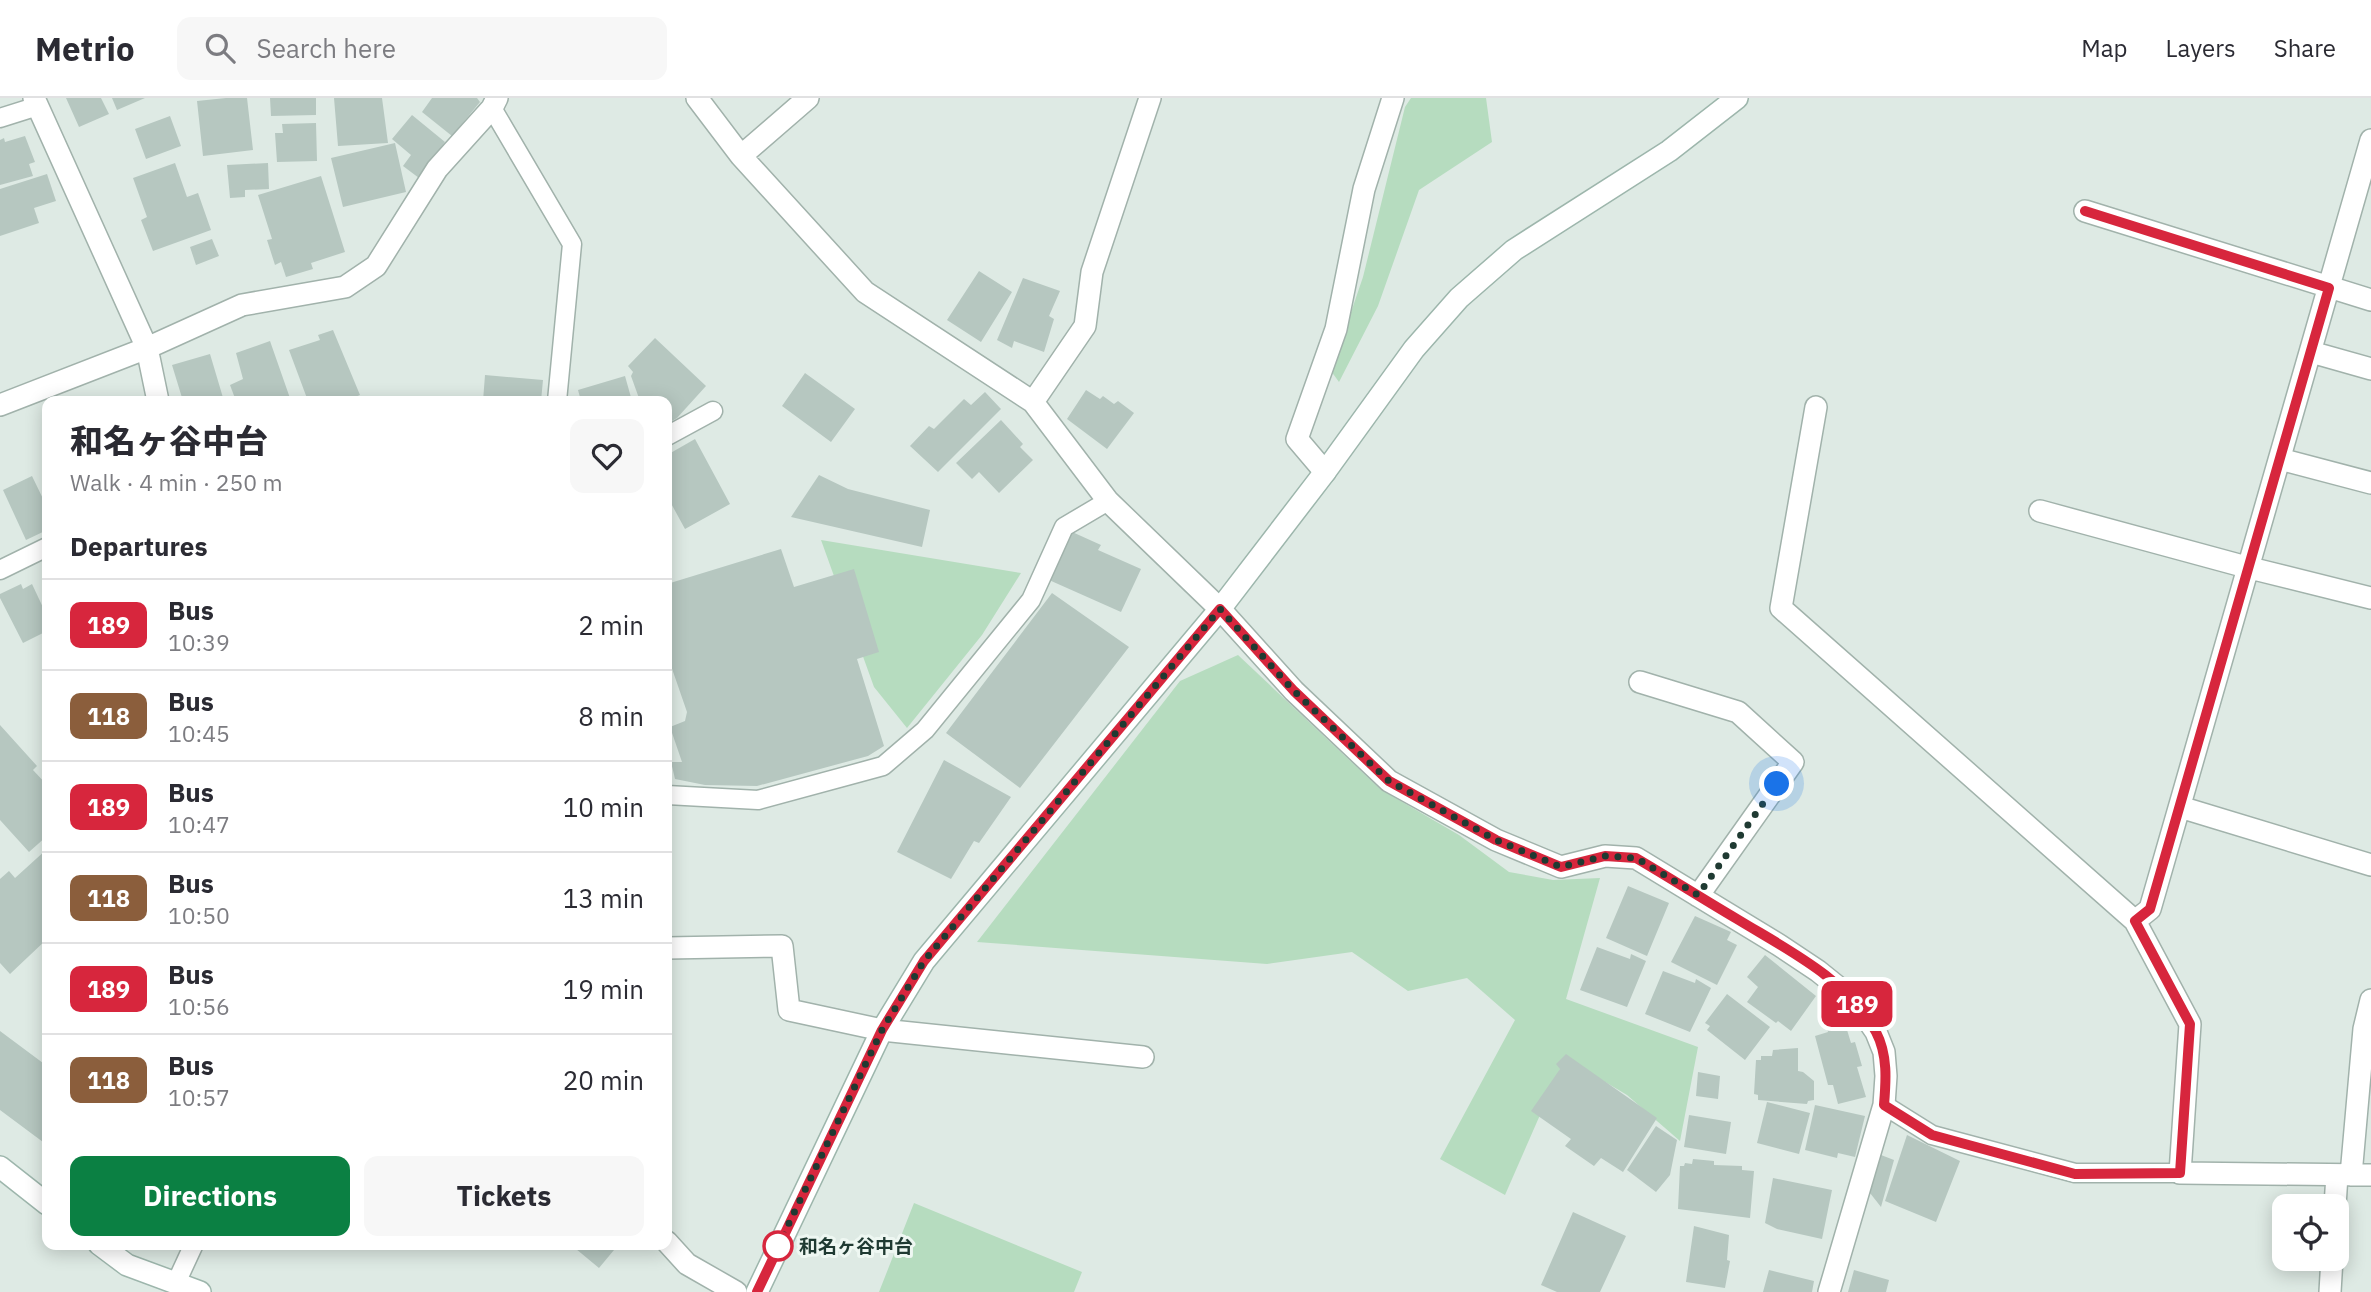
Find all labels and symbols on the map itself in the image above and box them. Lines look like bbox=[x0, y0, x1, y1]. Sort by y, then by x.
your location bbox=[1759, 766, 1794, 801]
line badge: 189 bbox=[1817, 981, 1897, 1027]
marker: 和名ヶ谷中台 bbox=[763, 1231, 793, 1261]
place label: 和名ヶ谷中台 bbox=[799, 1234, 913, 1258]

